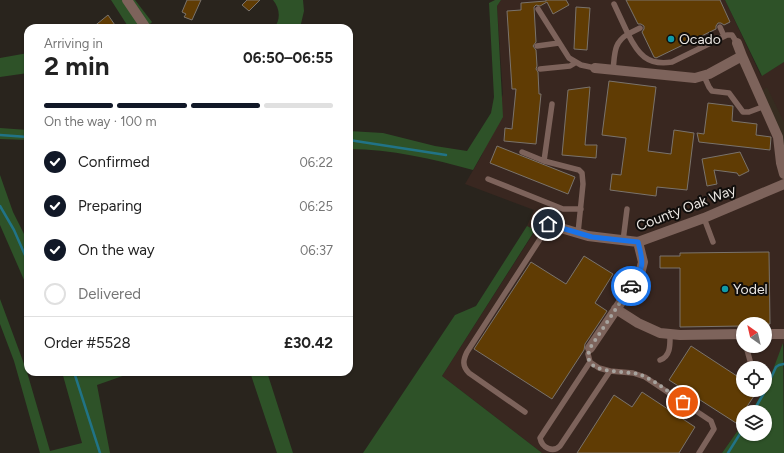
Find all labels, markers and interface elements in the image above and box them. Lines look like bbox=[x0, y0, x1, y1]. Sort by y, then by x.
place label: Ocado bbox=[679, 31, 721, 48]
marker: Ocado bbox=[666, 34, 676, 44]
text: Arriving in bbox=[44, 36, 103, 51]
text: 06:50–06:55 bbox=[243, 49, 333, 67]
text: 2 min bbox=[44, 50, 110, 82]
text: On the way · 100 m bbox=[44, 114, 156, 129]
icon: check bbox=[44, 151, 66, 173]
text: Confirmed bbox=[78, 153, 150, 171]
text: 06:22 bbox=[299, 155, 333, 170]
street label: County Oak Way bbox=[634, 181, 739, 235]
icon: check bbox=[44, 195, 66, 217]
text: Preparing bbox=[78, 197, 142, 215]
text: 06:25 bbox=[299, 199, 333, 214]
pin bbox=[531, 207, 565, 241]
icon: home bbox=[537, 213, 559, 235]
icon: check bbox=[44, 239, 66, 261]
text: On the way bbox=[78, 241, 155, 259]
text: 06:37 bbox=[300, 243, 333, 258]
courier bbox=[611, 266, 651, 306]
icon: car bbox=[620, 275, 642, 297]
place label: Yodel bbox=[733, 281, 768, 298]
marker: Yodel bbox=[720, 284, 730, 294]
text: Delivered bbox=[78, 285, 141, 303]
north arrow bbox=[736, 317, 772, 353]
map controls bbox=[736, 317, 772, 441]
text: Order #5528 bbox=[44, 334, 131, 352]
text: £30.42 bbox=[284, 334, 333, 352]
button: locate bbox=[736, 361, 772, 397]
pin bbox=[666, 385, 700, 419]
icon: bag bbox=[672, 391, 694, 413]
button: layers bbox=[736, 405, 772, 441]

